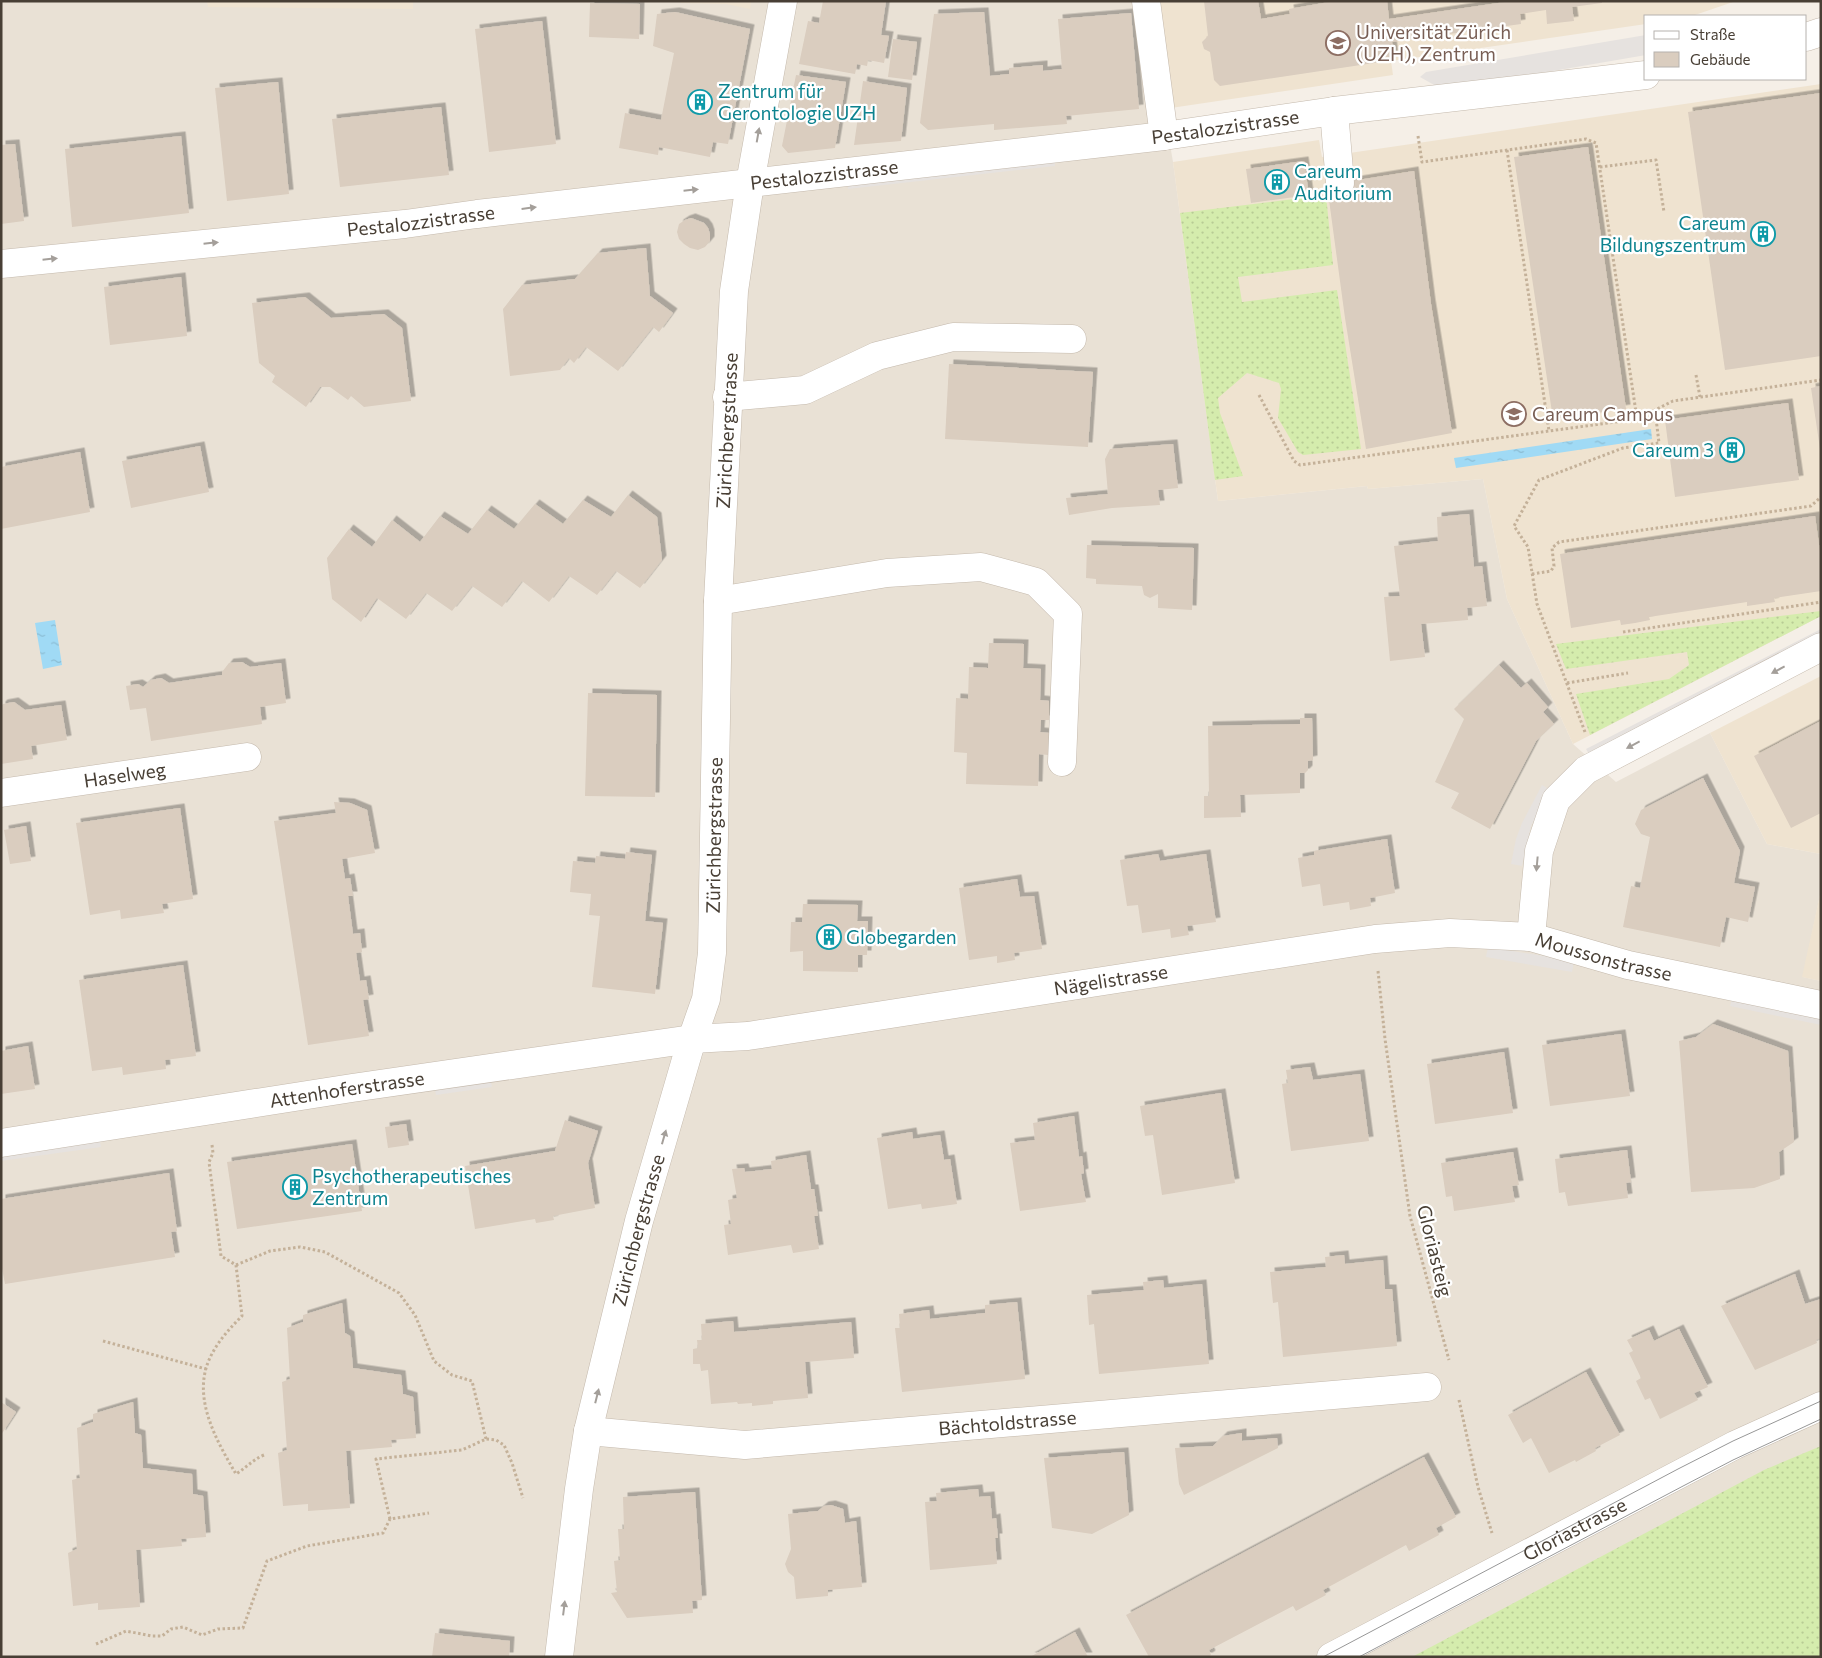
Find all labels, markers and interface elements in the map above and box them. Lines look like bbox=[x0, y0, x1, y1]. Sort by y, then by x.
legend bbox=[1644, 15, 1807, 80]
place label: Universität Zürich (UZH), Zentrum bbox=[1356, 20, 1511, 65]
text: Straße bbox=[1690, 25, 1736, 43]
school or university icon: Universität Zürich (UZH), Zentrum bbox=[1325, 30, 1351, 56]
text: Gebäude bbox=[1690, 50, 1751, 68]
place label: Zentrum für Gerontologie UZH bbox=[718, 79, 876, 124]
building icon: Zentrum für Gerontologie UZH bbox=[687, 89, 713, 115]
street label: Pestalozzistrasse bbox=[1150, 104, 1301, 148]
one-way arrow bbox=[755, 127, 763, 143]
street label: Pestalozzistrasse bbox=[749, 154, 899, 194]
place label: Careum Auditorium bbox=[1294, 159, 1392, 204]
building icon: Careum Auditorium bbox=[1264, 169, 1290, 195]
one-way arrow bbox=[683, 186, 699, 194]
street label: Pestalozzistrasse bbox=[346, 200, 496, 241]
one-way arrow bbox=[522, 204, 538, 212]
place label: Careum Bildungszentrum bbox=[1600, 211, 1746, 256]
building icon: Careum Bildungszentrum bbox=[1750, 221, 1776, 247]
one-way arrow bbox=[204, 239, 220, 247]
one-way arrow bbox=[42, 255, 58, 263]
street label: Zürichbergstrasse bbox=[711, 352, 742, 509]
school or university icon: Careum Campus bbox=[1501, 401, 1527, 427]
place label: Careum Campus bbox=[1532, 402, 1673, 425]
building icon: Careum 3 bbox=[1719, 437, 1745, 463]
place label: Careum 3 bbox=[1632, 438, 1714, 461]
one-way arrow bbox=[1770, 666, 1785, 674]
one-way arrow bbox=[1626, 741, 1641, 749]
street label: Haselweg bbox=[82, 757, 167, 792]
street label: Zürichbergstrasse bbox=[701, 757, 726, 914]
one-way arrow bbox=[1533, 856, 1541, 872]
building icon: Globegarden bbox=[816, 924, 842, 950]
place label: Globegarden bbox=[846, 925, 957, 948]
street label: Moussonstrasse bbox=[1533, 927, 1674, 985]
street label: Nägelistrasse bbox=[1052, 959, 1169, 1000]
street label: Attenhoferstrasse bbox=[268, 1066, 426, 1112]
one-way arrow bbox=[660, 1129, 668, 1144]
street label: Zürichbergstrasse bbox=[607, 1151, 669, 1308]
place label: Psychotherapeutisches Zentrum bbox=[312, 1164, 511, 1209]
building icon: Psychotherapeutisches Zentrum bbox=[282, 1174, 308, 1200]
street label: Gloriasteig bbox=[1413, 1203, 1458, 1299]
one-way arrow bbox=[593, 1389, 601, 1404]
street label: Bächtoldstrasse bbox=[938, 1405, 1077, 1440]
street label: Gloriastrasse bbox=[1519, 1492, 1630, 1565]
one-way arrow bbox=[560, 1600, 568, 1616]

